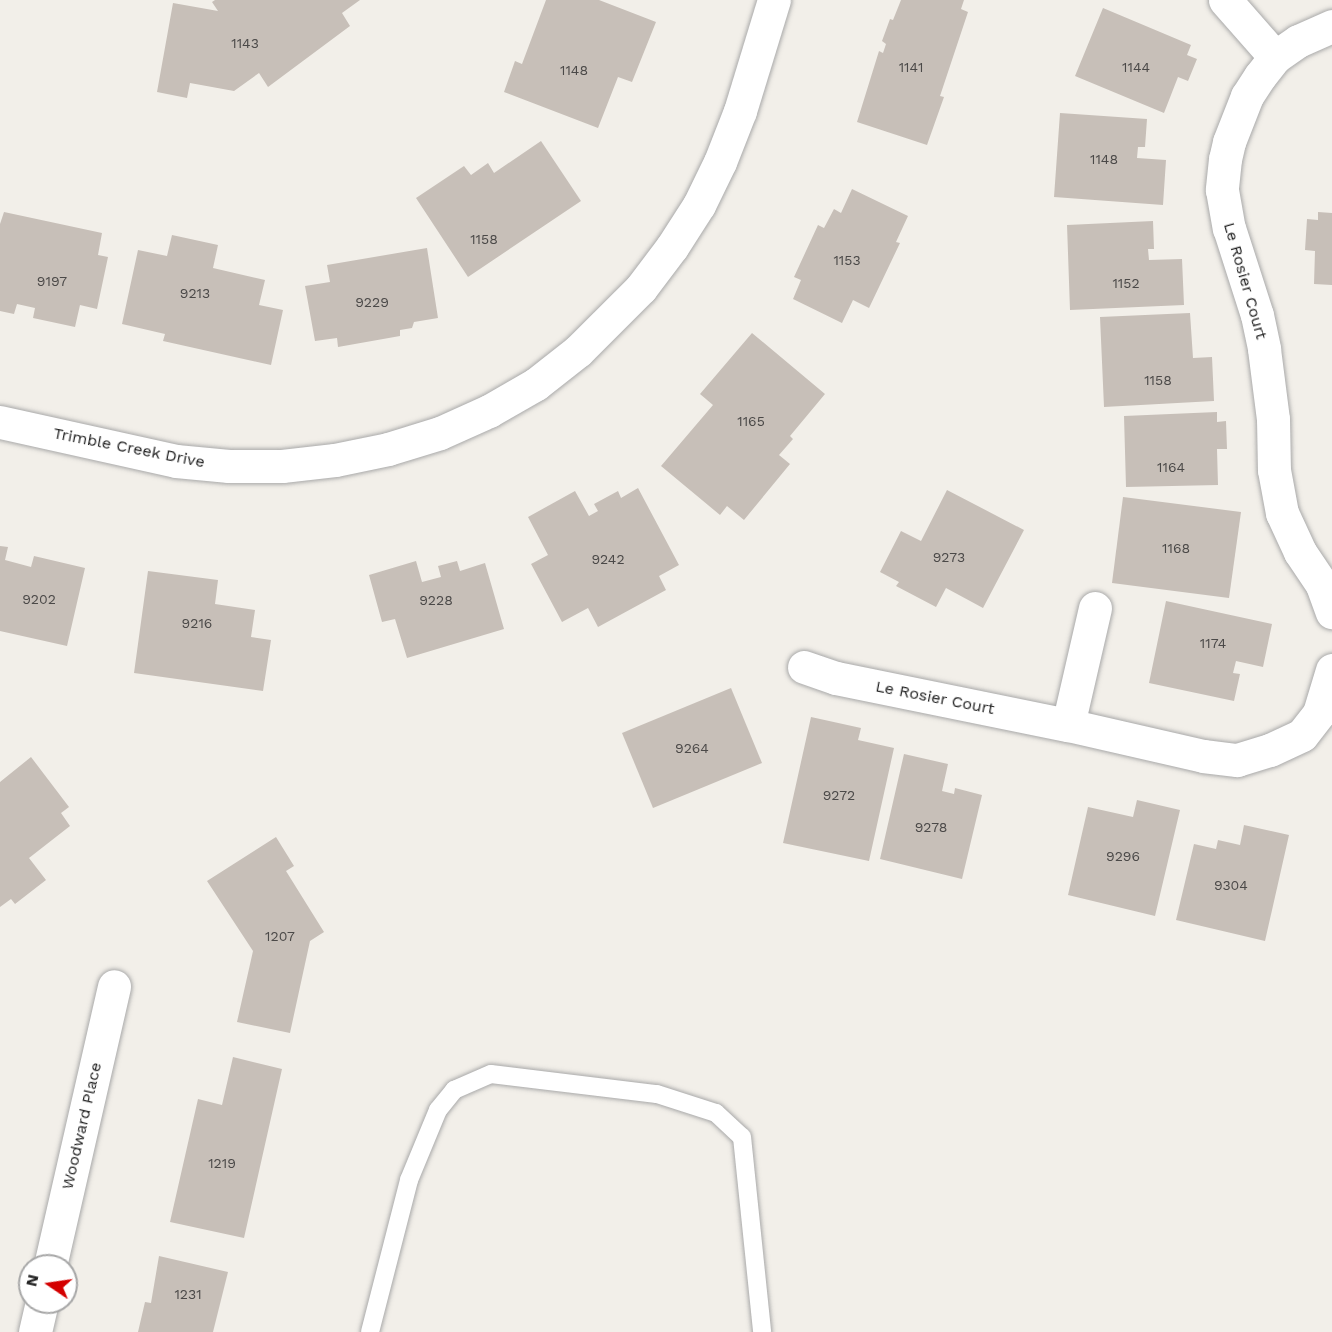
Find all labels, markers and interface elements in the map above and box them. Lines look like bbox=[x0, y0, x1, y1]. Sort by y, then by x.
house number: 1143 bbox=[231, 35, 259, 51]
house number: 1141 bbox=[899, 59, 923, 75]
house number: 1144 bbox=[1122, 59, 1150, 75]
house number: 1148 bbox=[560, 62, 588, 78]
house number: 1148 bbox=[1090, 151, 1118, 167]
street label: Le Rosier Court bbox=[1219, 220, 1271, 342]
house number: 1158 bbox=[470, 231, 498, 247]
house number: 1153 bbox=[833, 252, 861, 268]
house number: 9197 bbox=[37, 273, 67, 289]
house number: 1152 bbox=[1112, 275, 1140, 291]
house number: 9213 bbox=[180, 285, 210, 301]
house number: 9229 bbox=[355, 294, 389, 310]
house number: 1158 bbox=[1144, 372, 1172, 388]
house number: 1165 bbox=[737, 413, 765, 429]
street label: Trimble Creek Drive bbox=[51, 424, 207, 472]
house number: 1164 bbox=[1157, 459, 1185, 475]
house number: 1168 bbox=[1162, 540, 1190, 556]
house number: 9273 bbox=[933, 549, 965, 565]
house number: 9242 bbox=[591, 551, 625, 567]
house number: 9202 bbox=[22, 591, 56, 607]
house number: 9228 bbox=[419, 592, 453, 608]
house number: 9216 bbox=[182, 615, 212, 631]
house number: 1174 bbox=[1200, 635, 1226, 651]
street label: Le Rosier Court bbox=[874, 677, 996, 719]
house number: 9264 bbox=[675, 740, 709, 756]
house number: 9272 bbox=[823, 787, 855, 803]
house number: 9278 bbox=[915, 819, 947, 835]
house number: 9296 bbox=[1106, 848, 1140, 864]
house number: 9304 bbox=[1214, 877, 1248, 893]
house number: 1207 bbox=[265, 928, 295, 944]
street label: Woodward Place bbox=[58, 1061, 106, 1191]
house number: 1219 bbox=[208, 1155, 236, 1171]
north arrow bbox=[18, 1254, 78, 1314]
text: N bbox=[21, 1272, 43, 1288]
house number: 1231 bbox=[174, 1286, 202, 1302]

